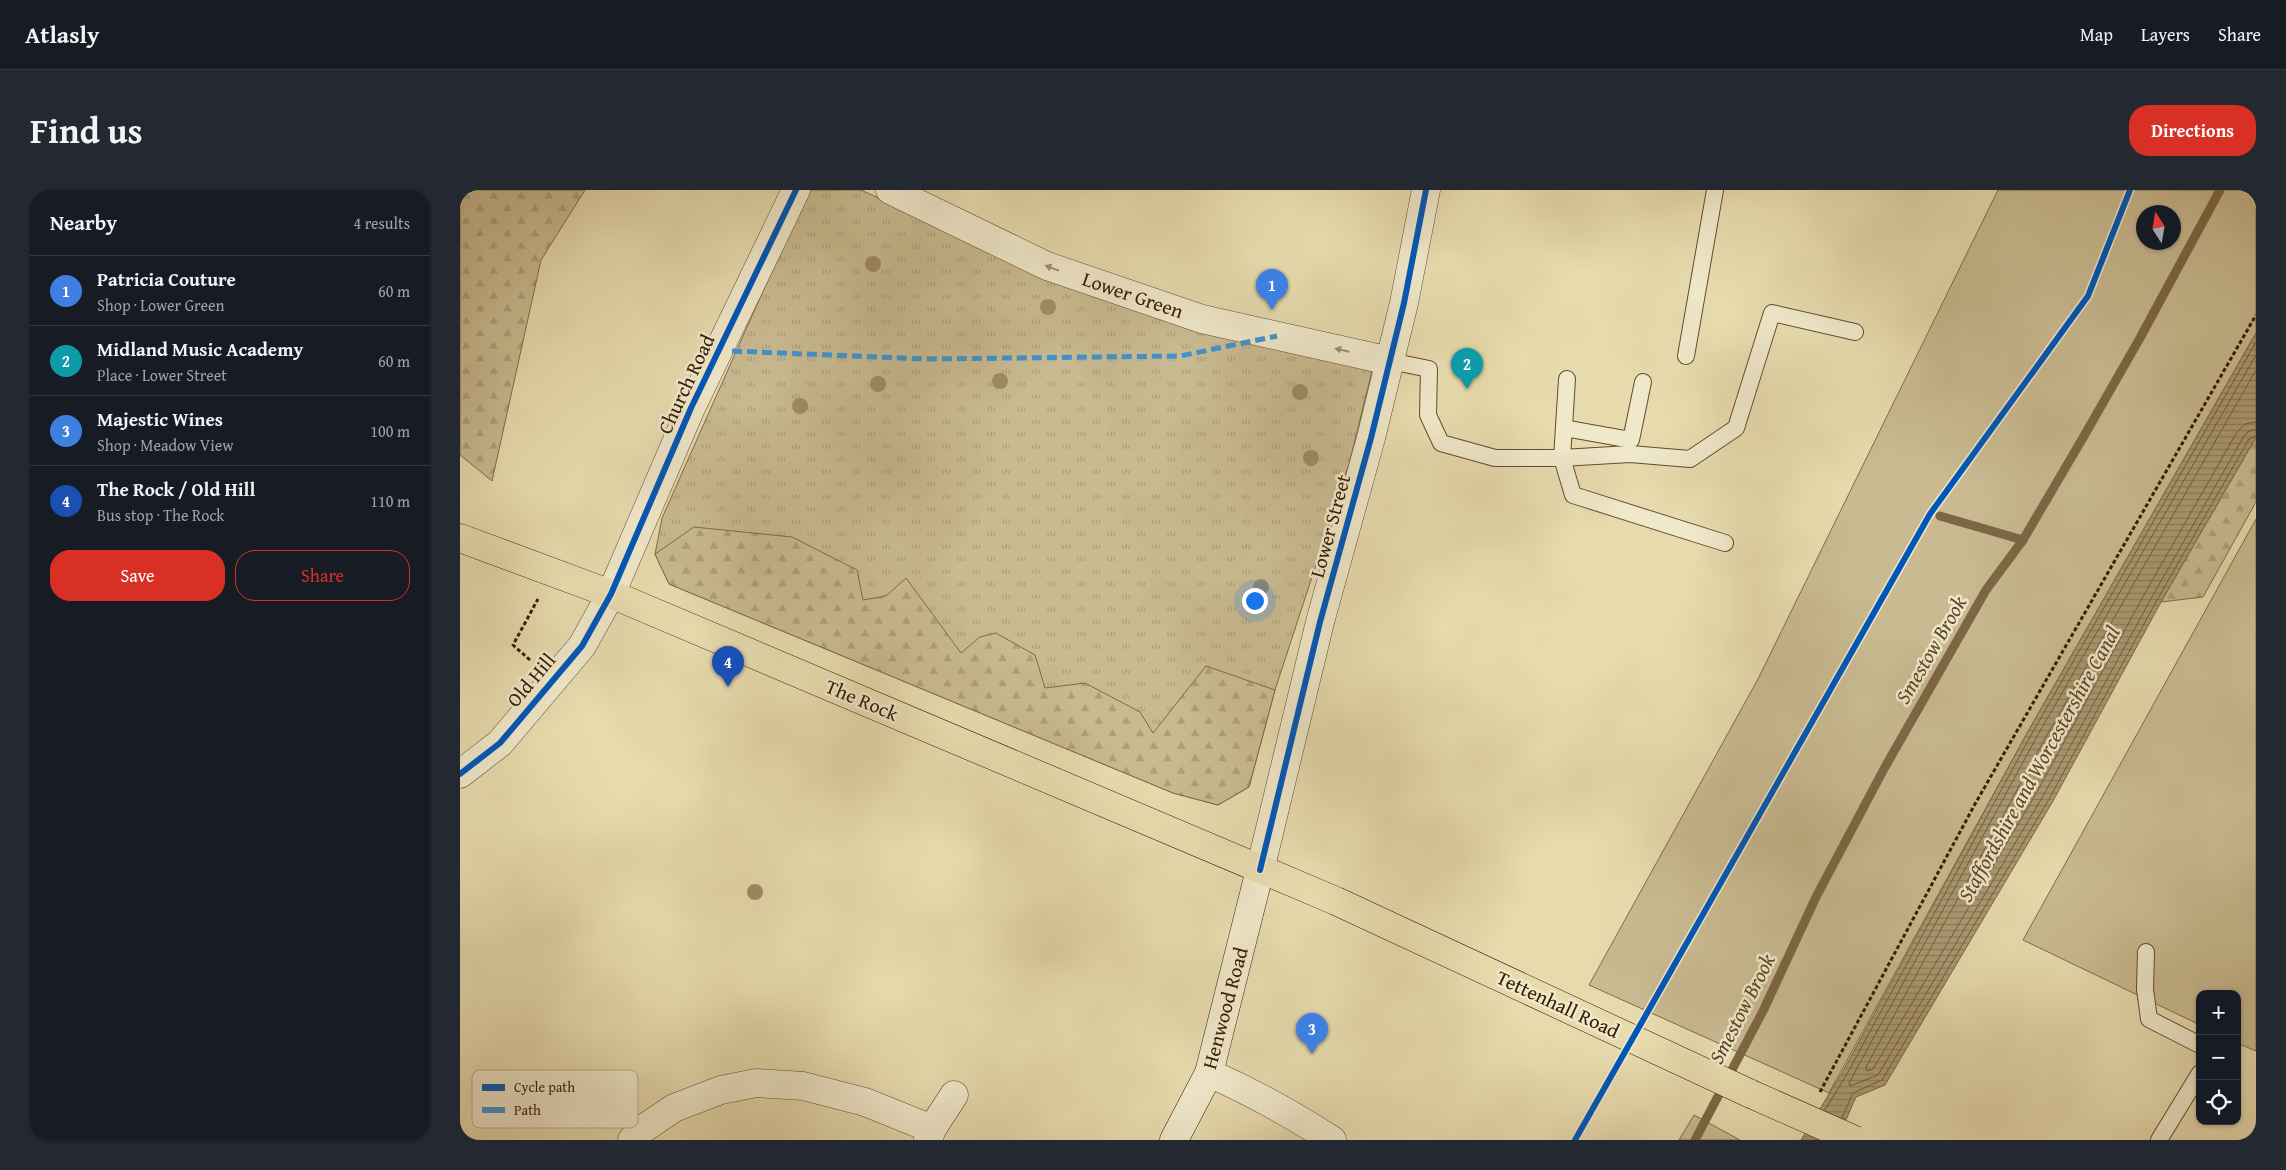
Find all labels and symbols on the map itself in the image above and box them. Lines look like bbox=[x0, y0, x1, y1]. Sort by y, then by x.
north arrow bbox=[2136, 205, 2181, 250]
one-way arrow bbox=[1044, 264, 1059, 271]
street label: Lower Green bbox=[1079, 264, 1188, 325]
pin: 1 bbox=[1256, 269, 1288, 310]
street label: Church Road bbox=[650, 329, 721, 438]
one-way arrow bbox=[1335, 346, 1350, 354]
pin: 2 bbox=[1451, 348, 1483, 389]
street label: Lower Street bbox=[1302, 471, 1357, 581]
your location bbox=[1242, 588, 1268, 614]
water label: Smestow Brook bbox=[1887, 590, 1974, 709]
water label: Staffordshire and Worcestershire Canal bbox=[1950, 620, 2128, 907]
street label: Old Hill bbox=[499, 646, 562, 713]
pin: 4 bbox=[712, 646, 744, 687]
street label: The Rock bbox=[821, 671, 904, 728]
street label: Henwood Road bbox=[1194, 943, 1255, 1072]
water label: Smestow Brook bbox=[1701, 948, 1783, 1069]
street label: Tettenhall Road bbox=[1492, 962, 1625, 1045]
pin: 3 bbox=[1296, 1013, 1328, 1054]
legend bbox=[472, 1070, 638, 1128]
text: Cycle path bbox=[514, 1077, 575, 1097]
text: Path bbox=[514, 1100, 541, 1120]

